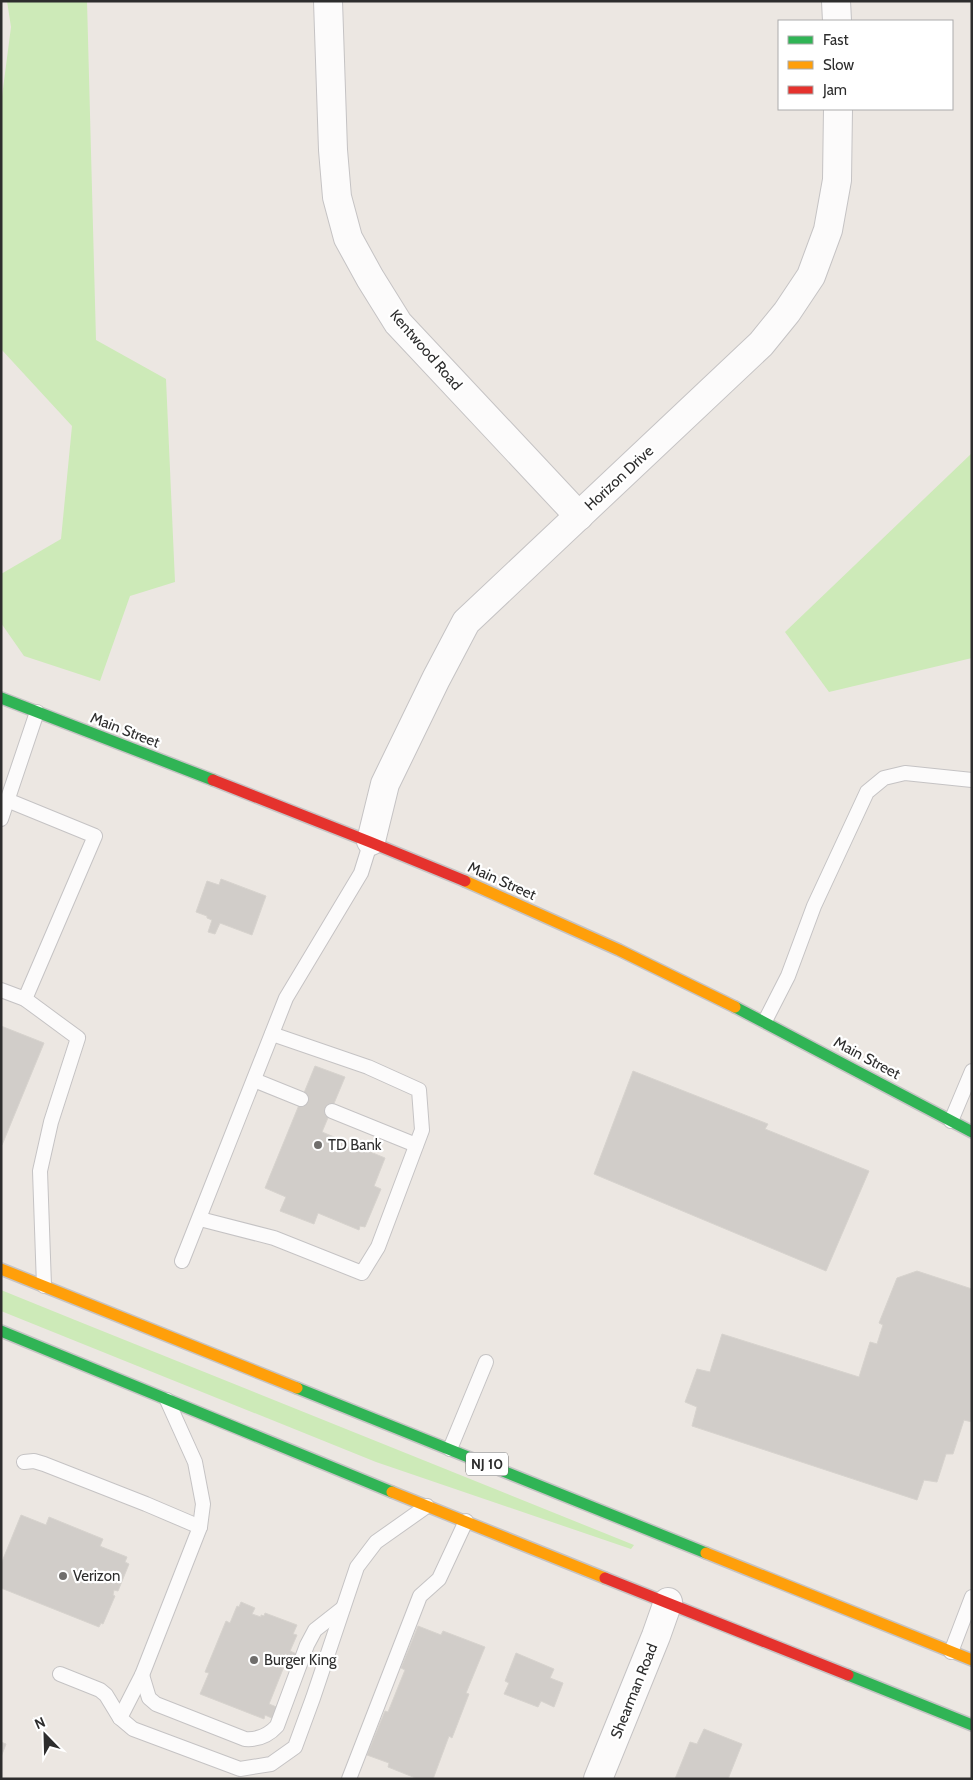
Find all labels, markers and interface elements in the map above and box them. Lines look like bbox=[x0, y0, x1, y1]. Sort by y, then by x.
legend bbox=[778, 20, 953, 110]
text: Fast bbox=[823, 31, 848, 49]
text: Slow bbox=[823, 56, 854, 74]
text: Jam bbox=[822, 81, 847, 99]
street label: Kentwood Road bbox=[386, 306, 466, 394]
street label: Horizon Drive bbox=[581, 441, 657, 514]
street label: Main Street bbox=[88, 709, 162, 751]
street label: Main Street bbox=[465, 858, 539, 904]
street label: Main Street bbox=[831, 1033, 903, 1083]
place label: TD Bank bbox=[328, 1136, 382, 1154]
marker: TD Bank bbox=[312, 1139, 324, 1151]
road number: NJ 10 bbox=[466, 1452, 508, 1476]
place label: Verizon bbox=[73, 1567, 120, 1585]
marker: Verizon bbox=[57, 1570, 69, 1582]
street label: Shearman Road bbox=[607, 1641, 661, 1741]
place label: Burger King bbox=[264, 1651, 337, 1669]
marker: Burger King bbox=[248, 1654, 260, 1666]
north arrow bbox=[20, 1710, 70, 1760]
text: N bbox=[32, 1713, 48, 1733]

